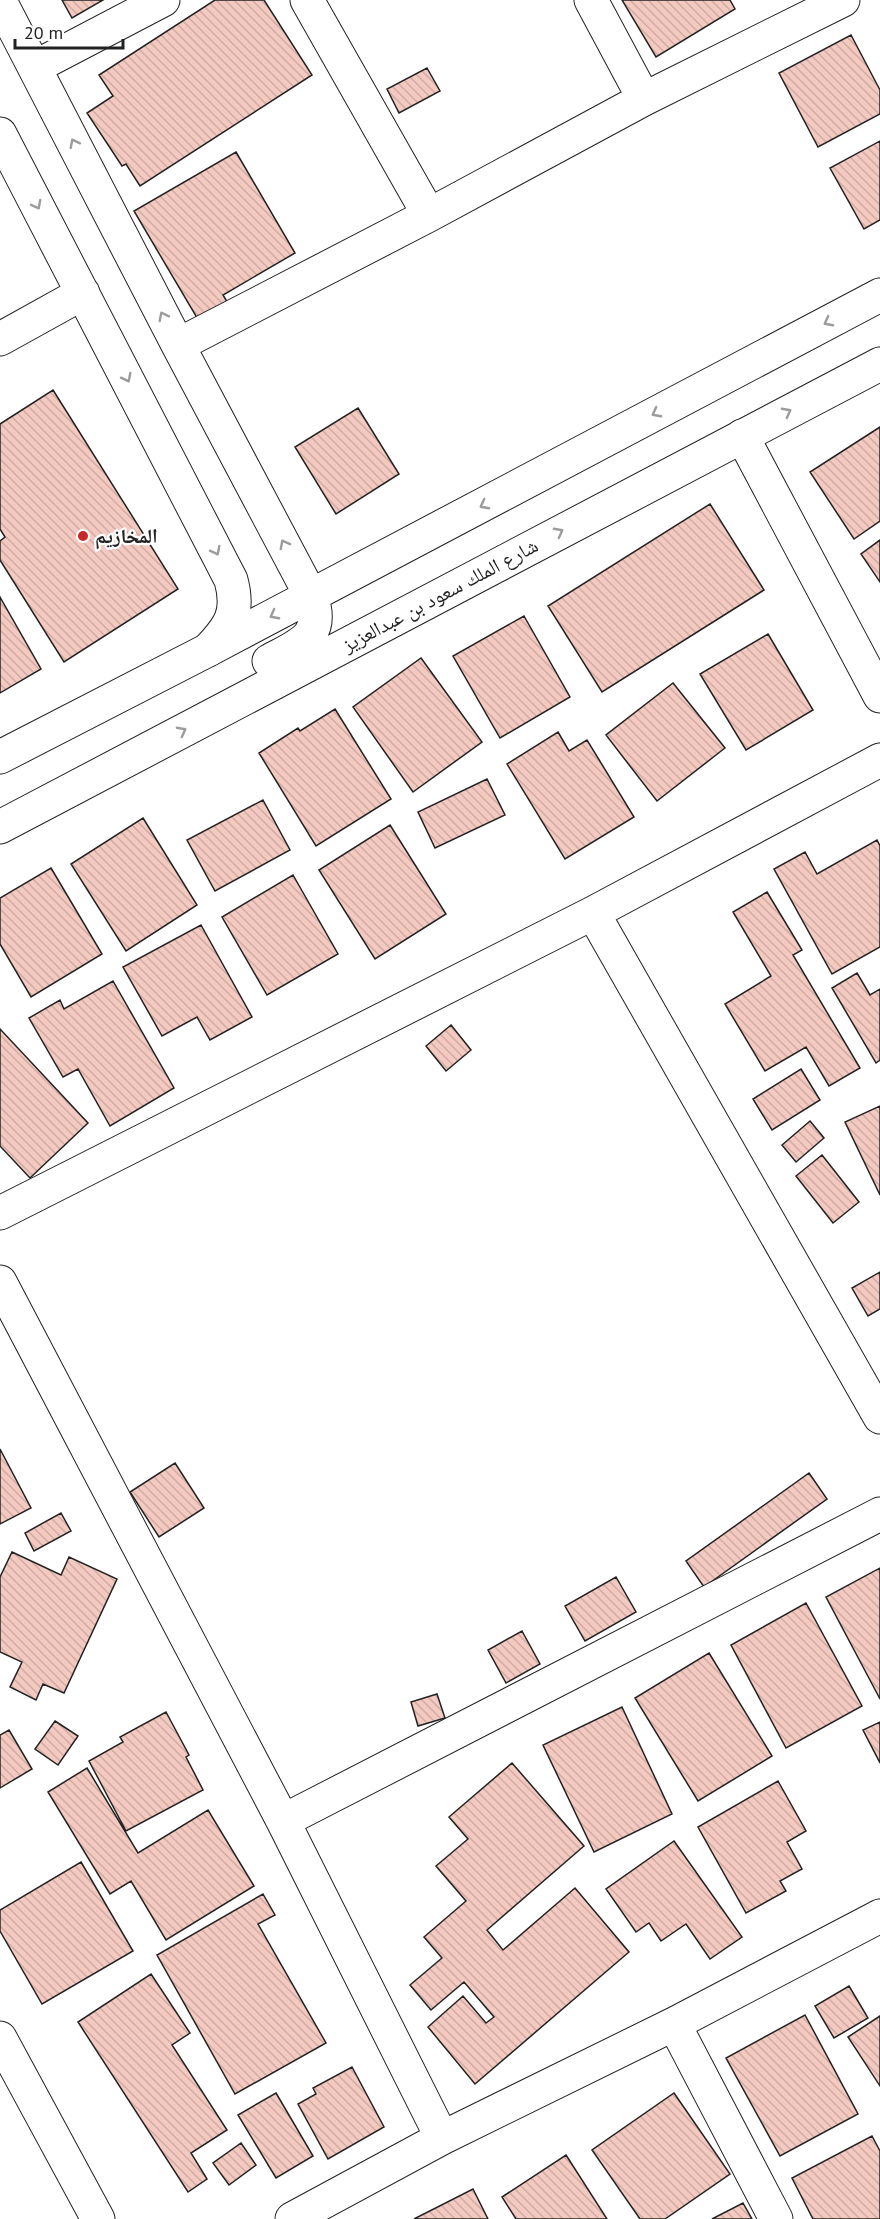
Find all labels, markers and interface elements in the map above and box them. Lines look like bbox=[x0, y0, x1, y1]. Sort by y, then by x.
scale bar bbox=[15, 12, 123, 50]
text: 20 m bbox=[24, 21, 63, 44]
one-way arrow bbox=[70, 138, 81, 149]
one-way arrow bbox=[30, 198, 41, 209]
one-way arrow bbox=[159, 312, 170, 322]
one-way arrow bbox=[824, 315, 835, 326]
one-way arrow bbox=[119, 371, 131, 382]
one-way arrow bbox=[652, 406, 662, 417]
one-way arrow bbox=[781, 408, 791, 419]
one-way arrow bbox=[479, 497, 490, 509]
place label: المخازيم bbox=[95, 523, 158, 550]
one-way arrow bbox=[552, 528, 563, 539]
marker: المخازيم bbox=[76, 529, 90, 543]
street label: شارع الملك سعود بن عبدالعزيز bbox=[337, 532, 542, 658]
one-way arrow bbox=[280, 540, 291, 550]
one-way arrow bbox=[209, 545, 220, 555]
one-way arrow bbox=[270, 608, 280, 619]
one-way arrow bbox=[175, 727, 186, 738]

